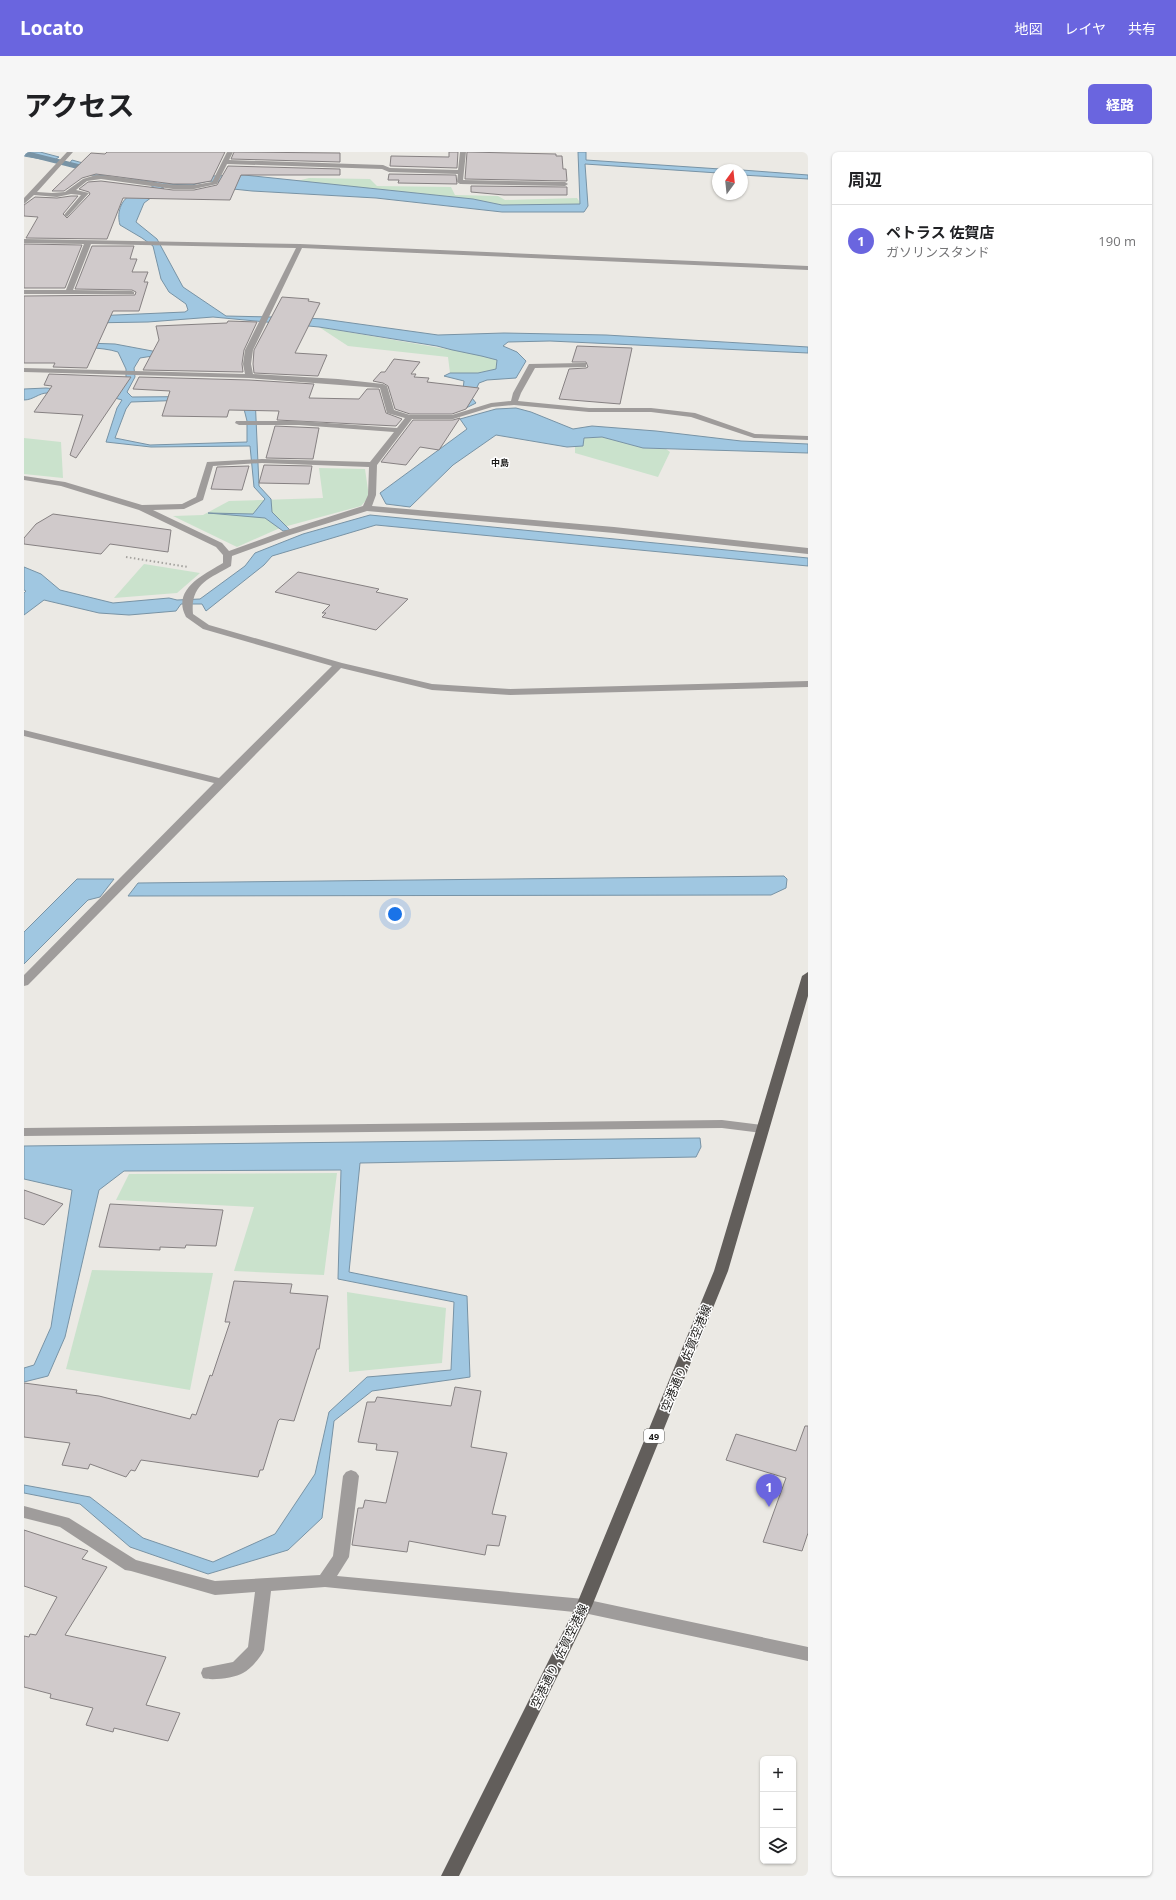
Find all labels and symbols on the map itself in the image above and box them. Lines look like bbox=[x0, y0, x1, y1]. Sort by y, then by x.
north arrow bbox=[712, 164, 748, 200]
district label: 中島 bbox=[491, 456, 509, 469]
your location bbox=[385, 904, 405, 924]
street label: 空港通り, 佐賀空港線 bbox=[657, 1302, 715, 1414]
road number: 49 bbox=[644, 1429, 664, 1443]
pin: 1 bbox=[756, 1474, 782, 1507]
street label: 空港通り, 佐賀空港線 bbox=[526, 1601, 592, 1711]

